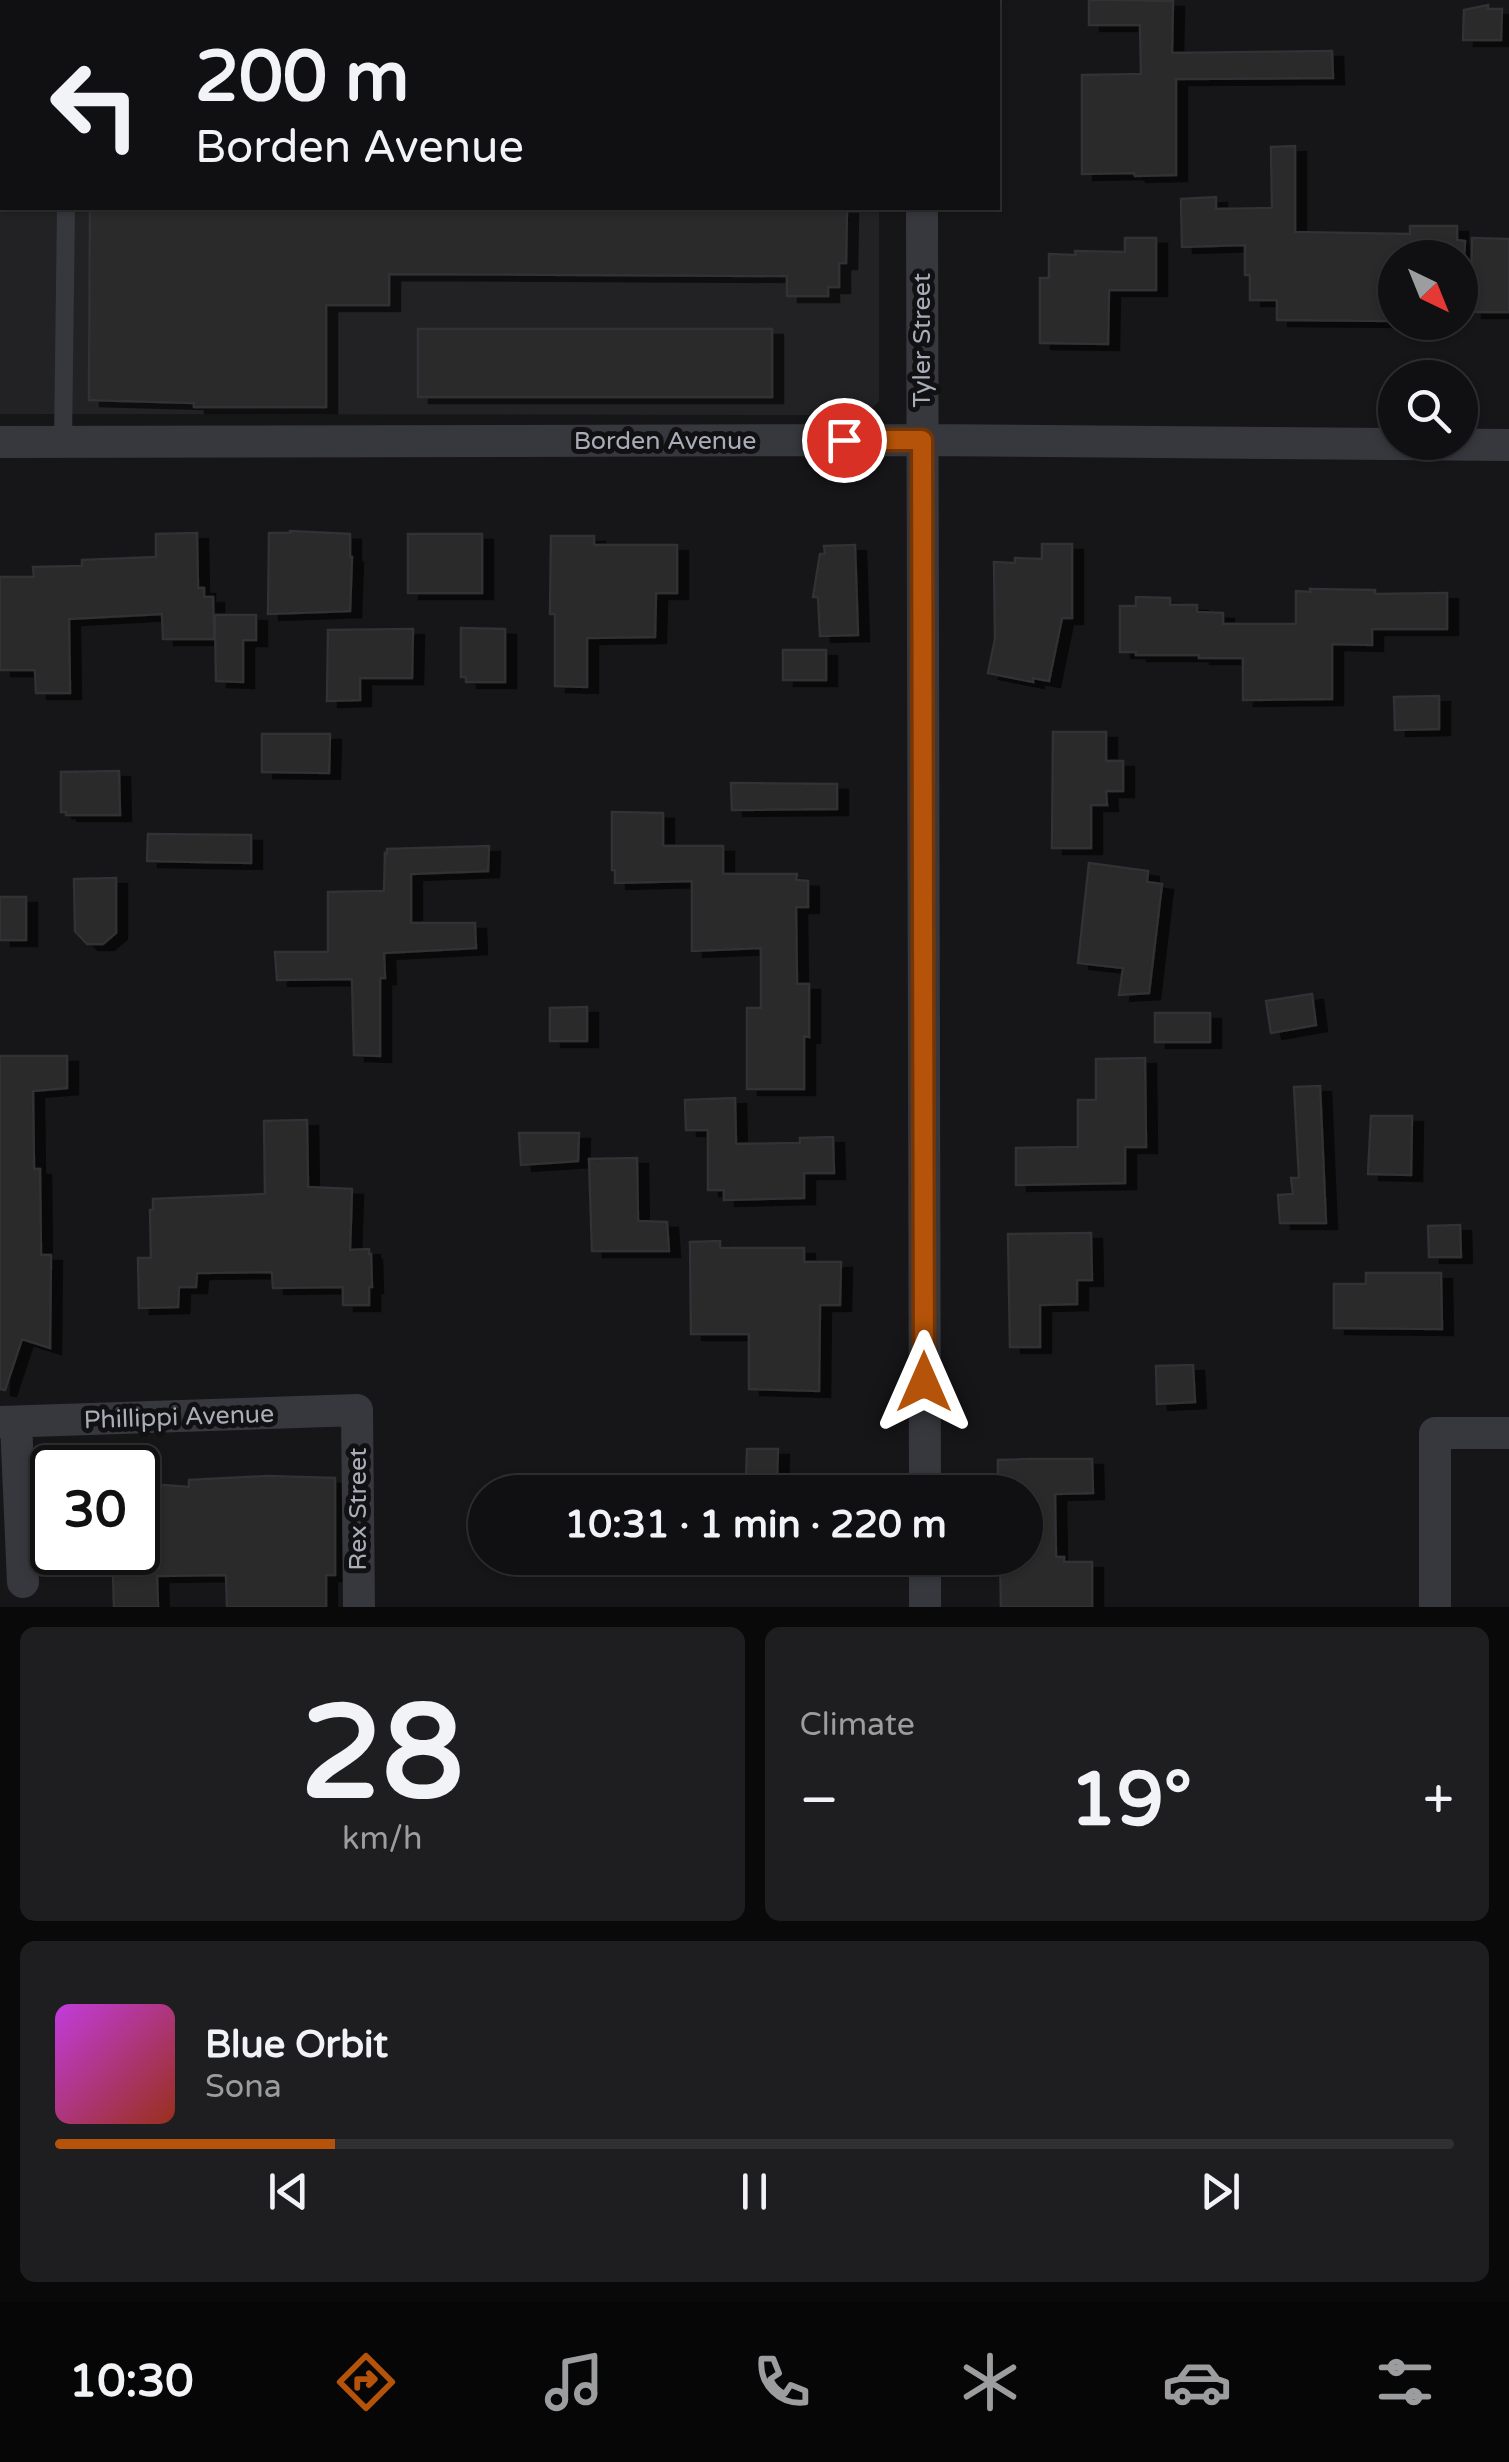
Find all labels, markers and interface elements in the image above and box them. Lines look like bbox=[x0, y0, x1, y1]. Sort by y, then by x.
text: 200 m bbox=[195, 36, 409, 120]
icon: left bbox=[30, 40, 160, 170]
text: Borden Avenue bbox=[195, 121, 524, 175]
north arrow bbox=[1378, 240, 1478, 340]
map controls bbox=[1378, 240, 1478, 460]
street label: Tyler Street bbox=[907, 272, 937, 407]
button: search bbox=[1378, 360, 1478, 460]
pin bbox=[802, 398, 887, 483]
icon: arrive bbox=[817, 413, 872, 468]
street label: Borden Avenue bbox=[574, 426, 756, 456]
position arrow bbox=[872, 1330, 976, 1434]
street label: Phillippi Avenue bbox=[83, 1399, 275, 1435]
speed limit sign: 30 bbox=[30, 1445, 160, 1575]
street label: Rex Street bbox=[343, 1447, 373, 1571]
text: 10:31 · 1 min · 220 m bbox=[564, 1502, 947, 1548]
text: 28 bbox=[301, 1677, 464, 1833]
text: Climate bbox=[800, 1706, 915, 1744]
text: 19° bbox=[1070, 1755, 1192, 1845]
text: − bbox=[800, 1768, 839, 1834]
text: + bbox=[1423, 1768, 1454, 1834]
text: km/h bbox=[342, 1820, 422, 1858]
text: Blue Orbit bbox=[205, 2022, 388, 2068]
text: Sona bbox=[205, 2068, 282, 2106]
icon: previous bbox=[261, 2164, 316, 2219]
icon: pause bbox=[727, 2164, 782, 2219]
icon: next bbox=[1193, 2164, 1248, 2219]
icon: directions bbox=[331, 2347, 401, 2417]
icon: music bbox=[539, 2347, 609, 2417]
icon: phone bbox=[747, 2347, 817, 2417]
icon: climate bbox=[955, 2347, 1025, 2417]
icon: car bbox=[1162, 2347, 1232, 2417]
icon: filters bbox=[1370, 2347, 1440, 2417]
text: 10:30 bbox=[69, 2355, 194, 2409]

